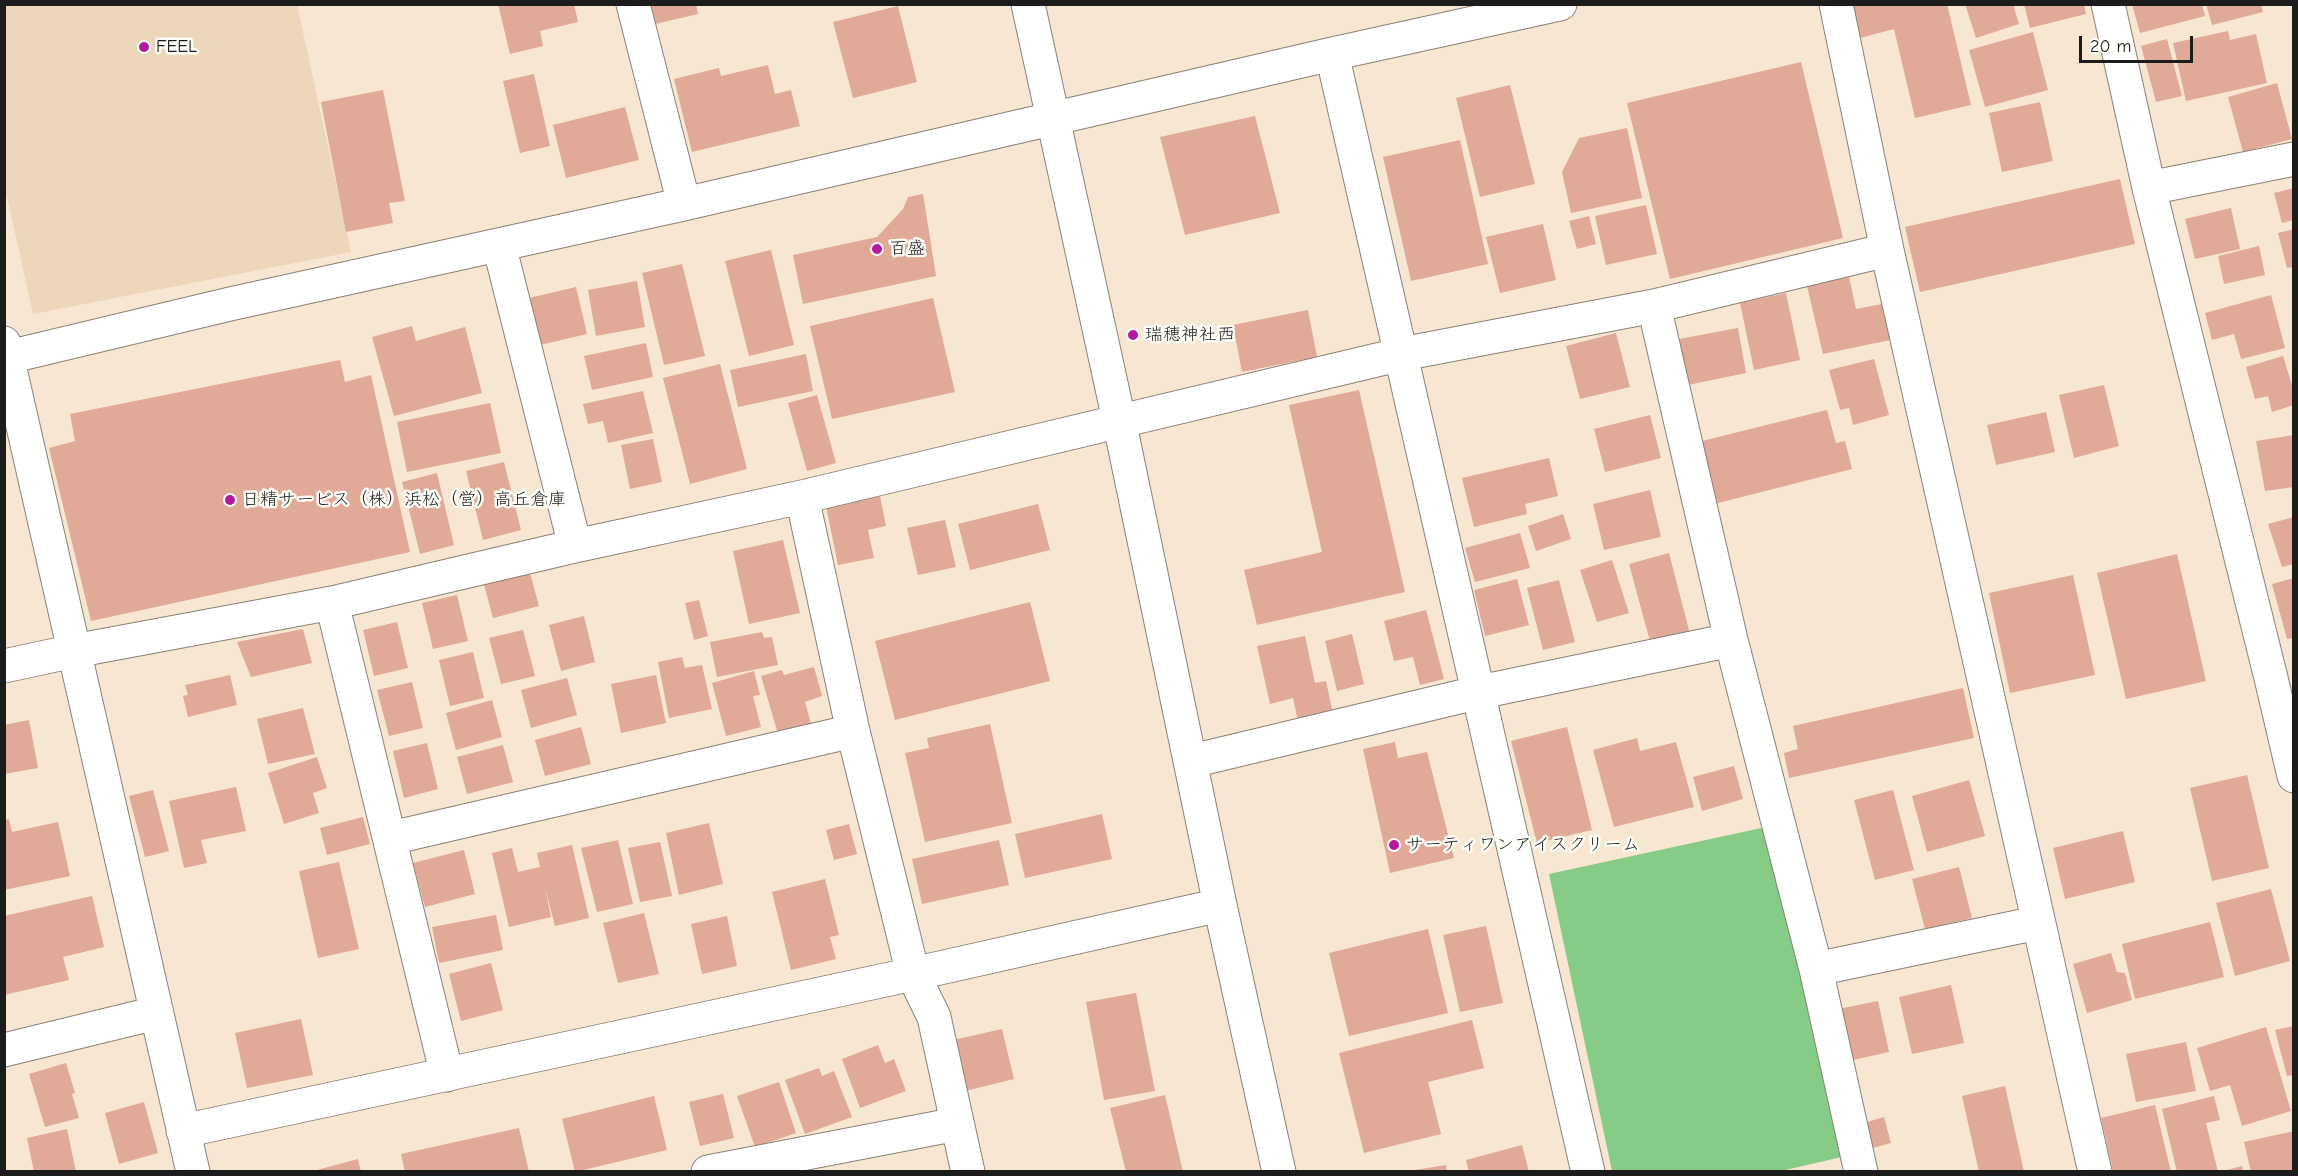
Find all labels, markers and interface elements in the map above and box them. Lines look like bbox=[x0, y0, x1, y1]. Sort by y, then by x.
scale bar bbox=[2082, 24, 2196, 62]
place label: FEEL bbox=[156, 36, 197, 58]
text: 20 m bbox=[2090, 36, 2131, 57]
marker: FEEL bbox=[137, 40, 151, 54]
place label: 百盛 bbox=[889, 238, 925, 260]
marker: 百盛 bbox=[870, 242, 884, 256]
place label: 瑞穂神社西 bbox=[1145, 324, 1235, 346]
marker: 瑞穂神社西 bbox=[1126, 328, 1140, 342]
place label: 日精サービス（株）浜松（営）高丘倉庫 bbox=[242, 489, 566, 511]
marker: 日精サービス（株）浜松（営）高丘倉庫 bbox=[223, 493, 237, 507]
place label: サーティワンアイスクリーム bbox=[1406, 834, 1640, 856]
marker: サーティワンアイスクリーム bbox=[1387, 838, 1401, 852]

